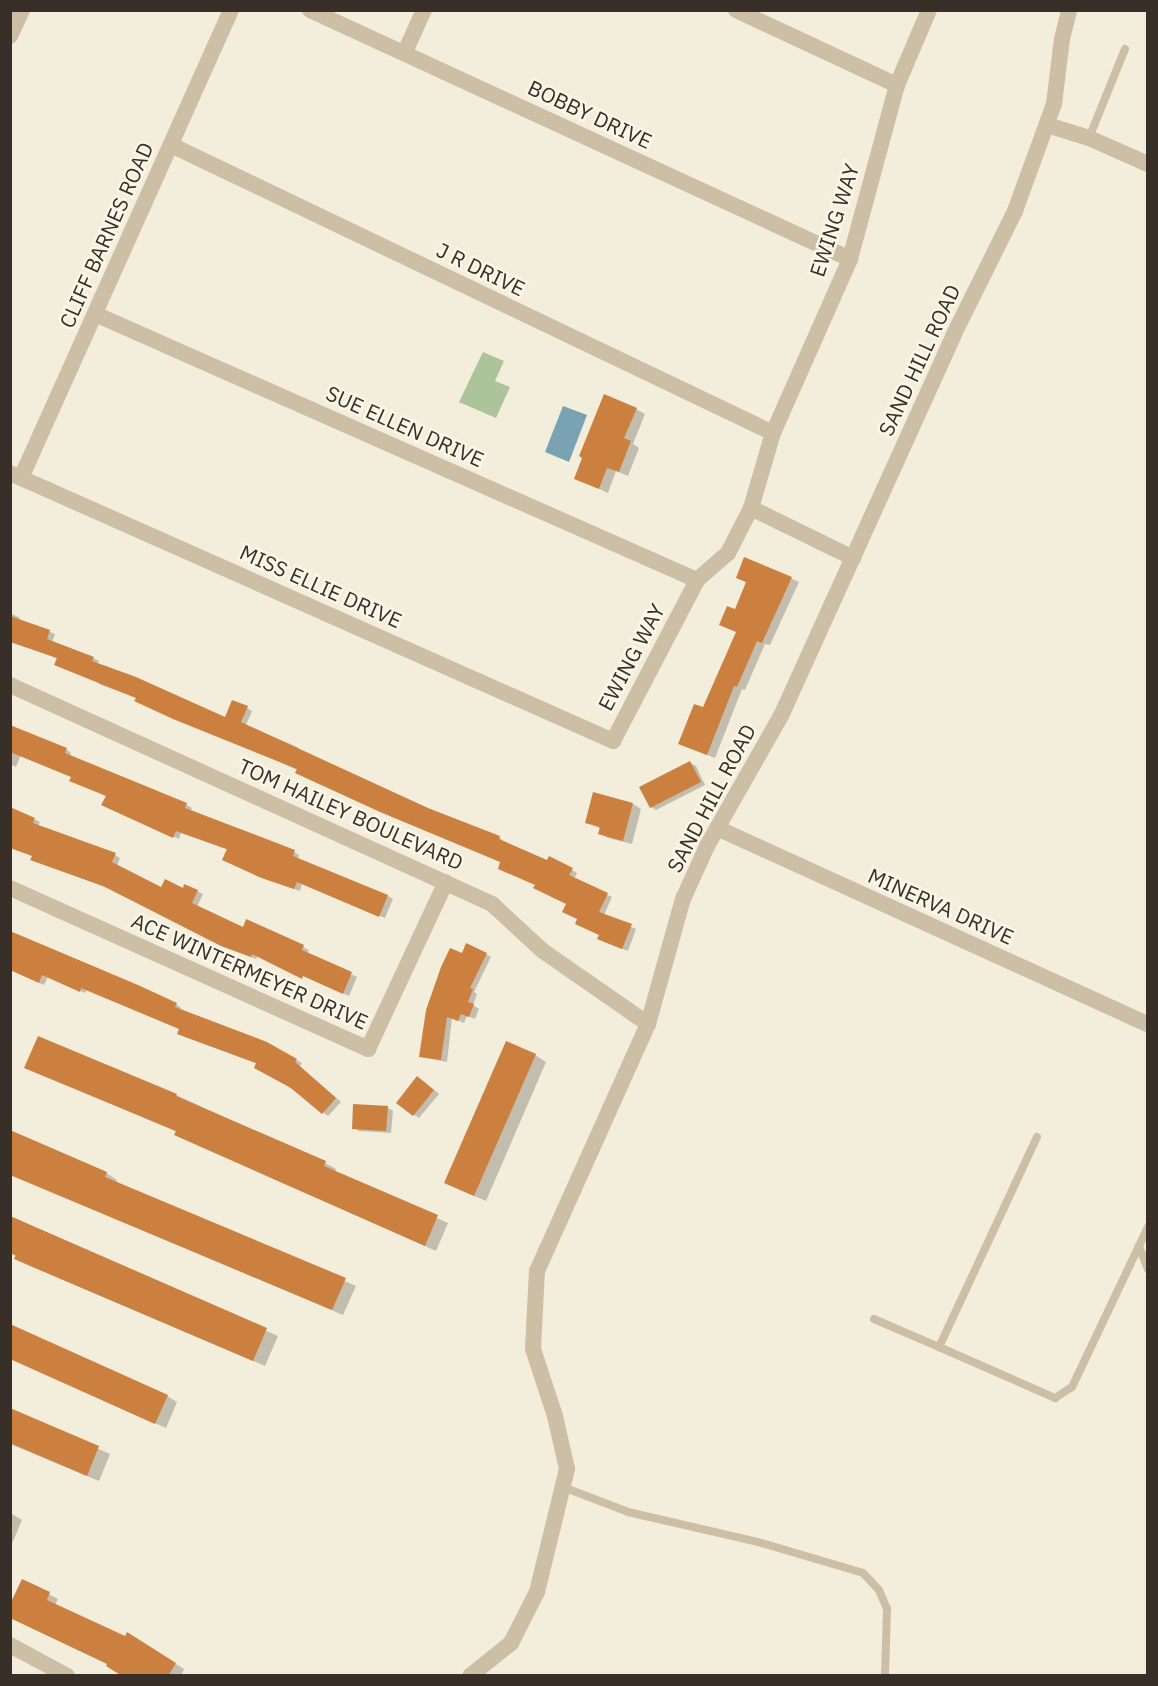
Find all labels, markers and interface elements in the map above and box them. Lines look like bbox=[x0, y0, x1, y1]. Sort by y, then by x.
street label: BOBBY DRIVE bbox=[524, 74, 656, 154]
street label: CLIFF BARNES ROAD bbox=[54, 138, 158, 332]
street label: EWING WAY bbox=[804, 160, 864, 280]
street label: J R DRIVE bbox=[433, 237, 529, 301]
street label: SAND HILL ROAD bbox=[873, 280, 965, 440]
street label: SUE ELLEN DRIVE bbox=[322, 380, 488, 472]
street label: MISS ELLIE DRIVE bbox=[236, 539, 406, 633]
street label: EWING WAY bbox=[592, 599, 670, 715]
street label: SAND HILL ROAD bbox=[661, 720, 761, 876]
street label: TOM HAILEY BOULEVARD bbox=[235, 753, 467, 875]
street label: MINERVA DRIVE bbox=[864, 863, 1018, 949]
street label: ACE WINTERMEYER DRIVE bbox=[128, 907, 372, 1035]

